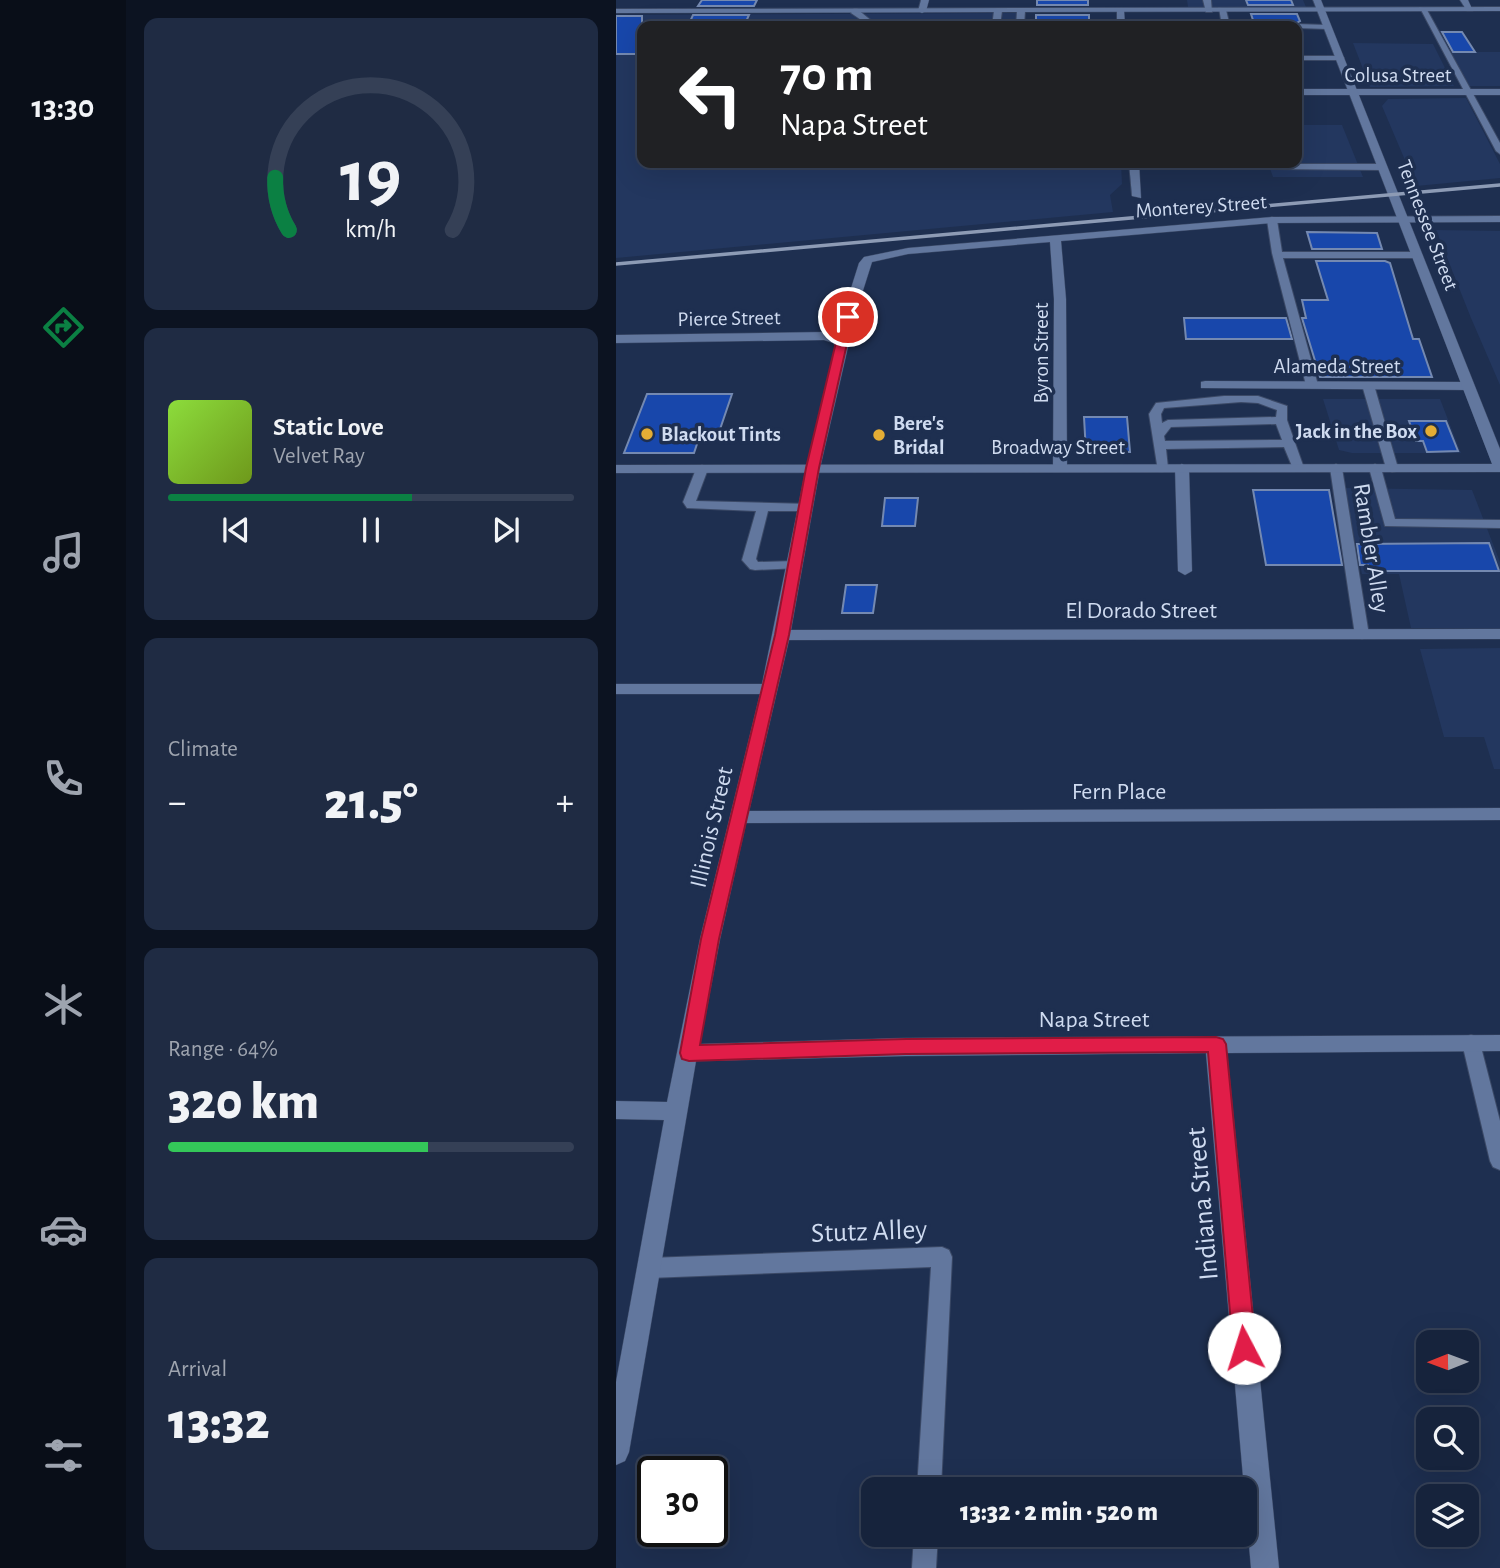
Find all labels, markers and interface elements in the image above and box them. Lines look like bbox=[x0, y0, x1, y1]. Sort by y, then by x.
icon: left bbox=[665, 49, 756, 140]
text: 70 m bbox=[780, 51, 874, 100]
street label: Colusa Street bbox=[1344, 65, 1452, 86]
text: 13:30 bbox=[31, 91, 95, 123]
text: Napa Street bbox=[780, 109, 928, 141]
text: 19 bbox=[340, 142, 402, 215]
street label: Tennessee Street bbox=[1393, 157, 1462, 293]
street label: Monterey Street bbox=[1135, 191, 1268, 222]
text: km/h bbox=[345, 217, 397, 242]
pin bbox=[818, 287, 878, 347]
icon: arrive bbox=[829, 298, 867, 336]
street label: Byron Street bbox=[1031, 302, 1052, 403]
icon: directions bbox=[39, 303, 88, 352]
street label: Pierce Street bbox=[677, 307, 781, 330]
street label: Alameda Street bbox=[1274, 356, 1401, 377]
place label: Bere's Bridal bbox=[893, 413, 945, 458]
text: Static Love bbox=[273, 414, 384, 440]
place label: Jack in the Box bbox=[1296, 421, 1417, 442]
marker: Jack in the Box bbox=[1423, 423, 1439, 439]
place label: Blackout Tints bbox=[661, 424, 781, 445]
marker: Blackout Tints bbox=[639, 426, 655, 442]
marker: Bere's Bridal bbox=[871, 427, 887, 443]
street label: Broadway Street bbox=[991, 437, 1125, 458]
text: Velvet Ray bbox=[273, 445, 365, 468]
street label: Rambler Alley bbox=[1349, 482, 1393, 615]
icon: previous bbox=[217, 511, 255, 549]
icon: pause bbox=[352, 511, 390, 549]
icon: next bbox=[487, 511, 525, 549]
icon: music bbox=[39, 528, 88, 577]
street label: El Dorado Street bbox=[1065, 599, 1217, 623]
text: Climate bbox=[168, 738, 238, 761]
icon: phone bbox=[39, 754, 88, 803]
street label: Illinois Street bbox=[686, 764, 738, 890]
text: 21.5° bbox=[324, 776, 418, 828]
street label: Fern Place bbox=[1072, 780, 1166, 804]
text: − bbox=[168, 784, 186, 822]
text: + bbox=[556, 784, 574, 822]
icon: climate bbox=[39, 980, 88, 1029]
street label: Napa Street bbox=[1039, 1008, 1150, 1032]
text: Range · 64% bbox=[168, 1038, 278, 1061]
text: 320 km bbox=[168, 1076, 319, 1128]
street label: Indiana Street bbox=[1182, 1126, 1224, 1282]
icon: car bbox=[39, 1205, 88, 1254]
street label: Stutz Alley bbox=[810, 1216, 928, 1248]
position arrow bbox=[1207, 1311, 1281, 1385]
north arrow bbox=[1416, 1330, 1479, 1393]
map controls bbox=[1416, 1330, 1479, 1547]
text: Arrival bbox=[168, 1358, 227, 1381]
text: 13:32 bbox=[168, 1396, 270, 1448]
button: search bbox=[1416, 1407, 1479, 1470]
icon: filters bbox=[39, 1431, 88, 1480]
speed limit sign: 30 bbox=[637, 1456, 728, 1547]
button: layers bbox=[1416, 1484, 1479, 1547]
text: 13:32 · 2 min · 520 m bbox=[960, 1499, 1158, 1525]

